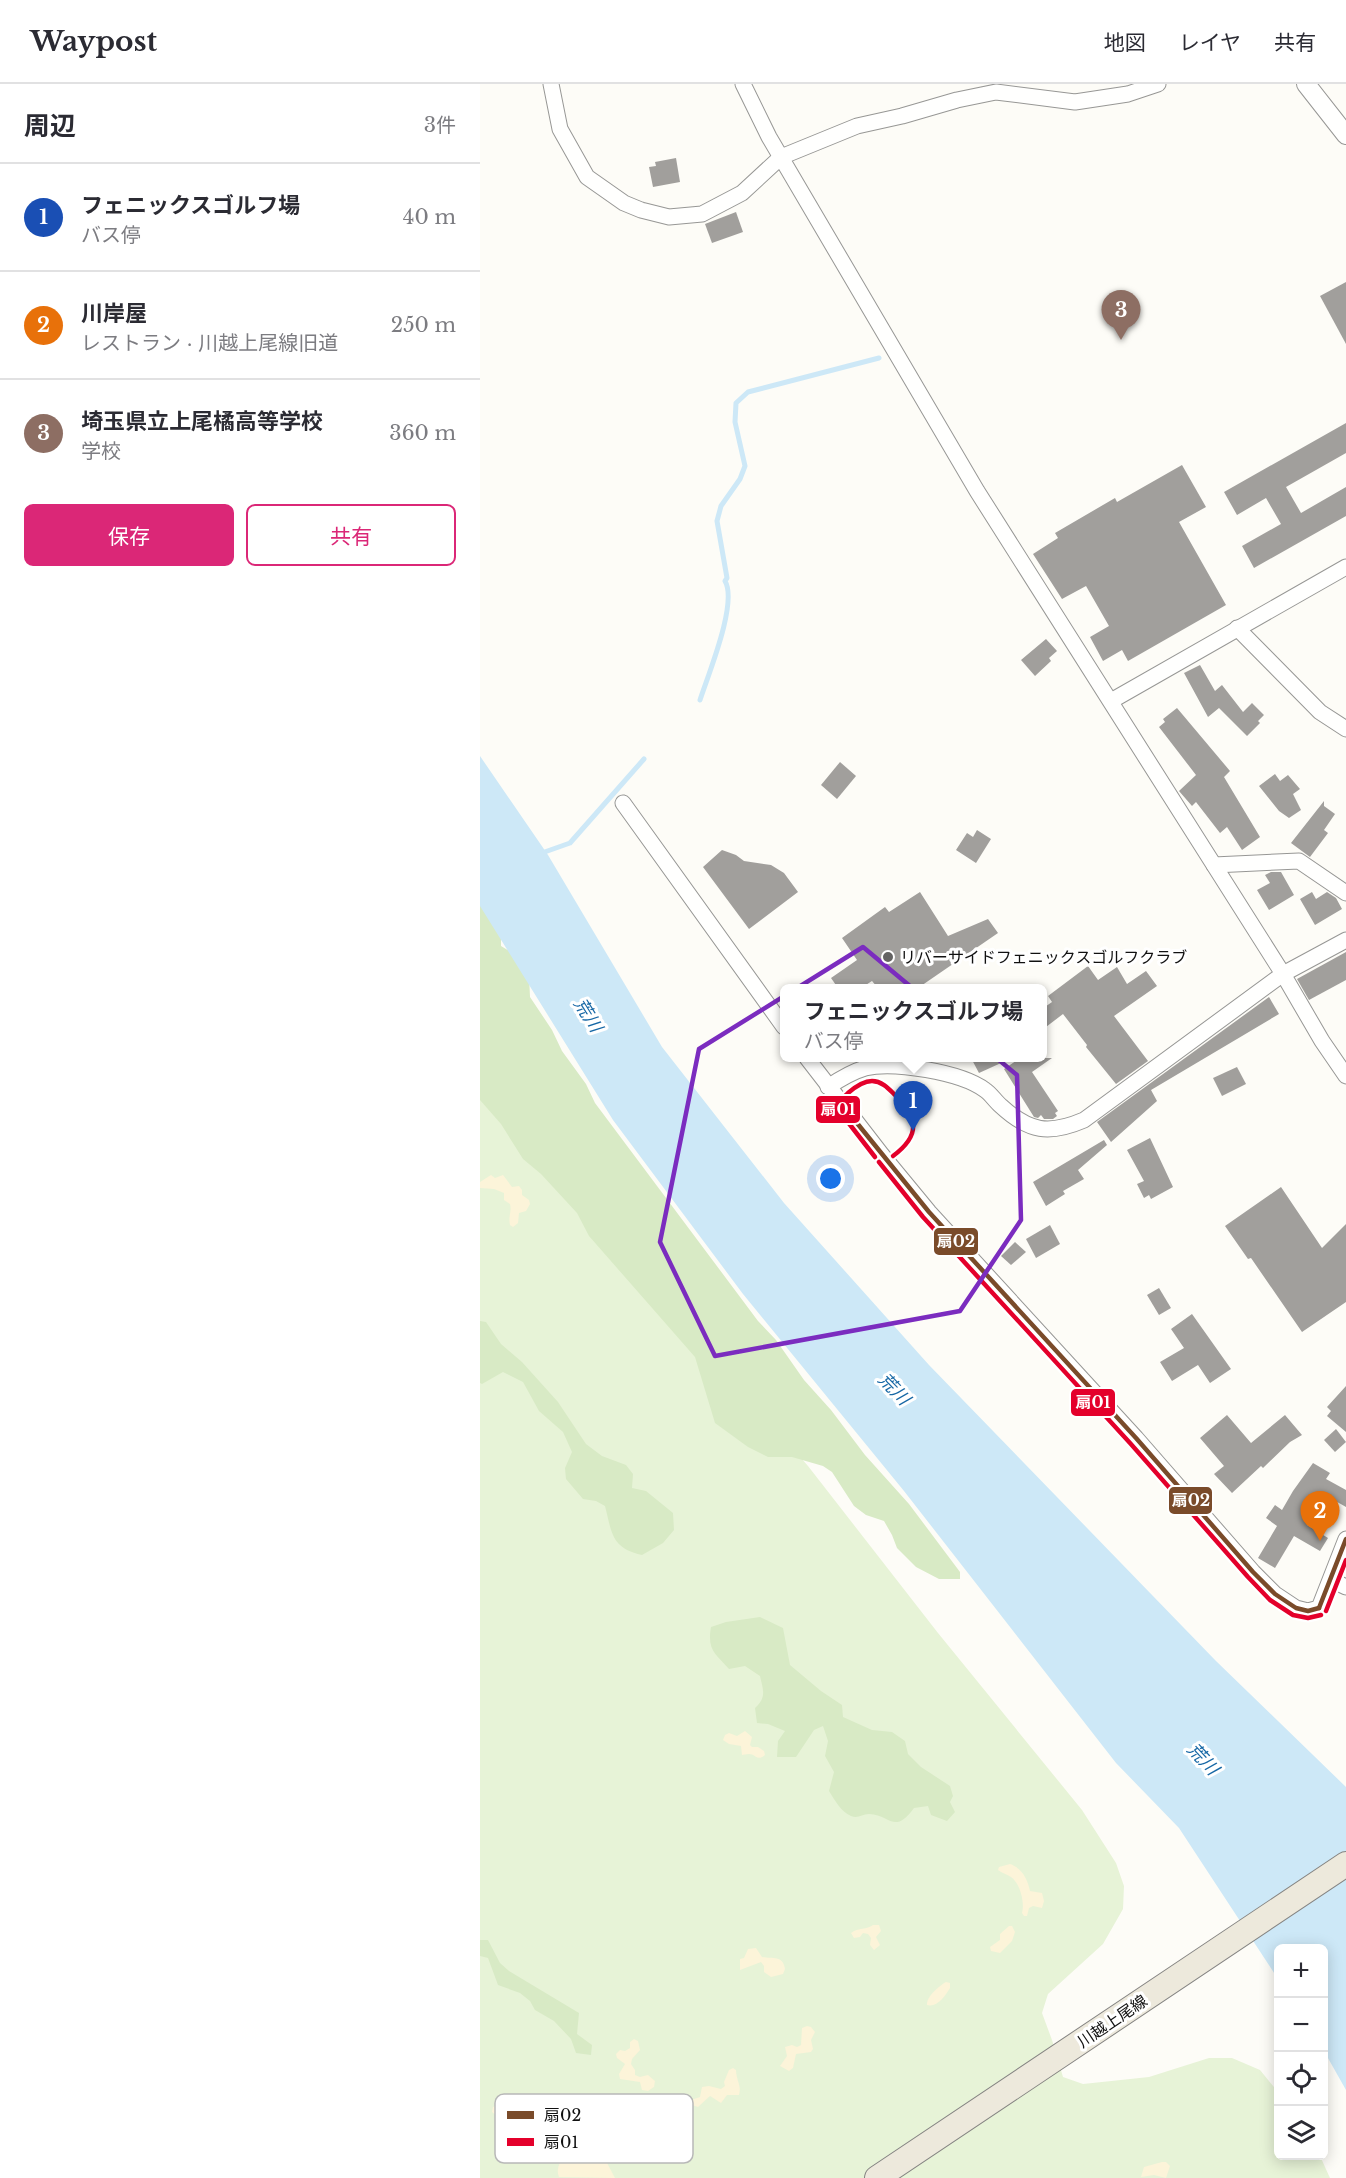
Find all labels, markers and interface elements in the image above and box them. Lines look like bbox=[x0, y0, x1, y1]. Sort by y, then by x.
text: Waypost bbox=[30, 24, 157, 59]
text: 地図 bbox=[1104, 30, 1146, 56]
text: レイヤ bbox=[1179, 30, 1241, 56]
text: 共有 bbox=[1274, 30, 1316, 56]
text: 周辺 bbox=[24, 110, 76, 142]
text: 3件 bbox=[424, 113, 456, 137]
text: フェニックスゴルフ場 bbox=[81, 192, 300, 219]
text: 1 bbox=[39, 205, 48, 229]
text: 40 m bbox=[403, 205, 456, 229]
text: バス停 bbox=[81, 223, 141, 247]
pin: 3 bbox=[1102, 290, 1140, 340]
text: 川岸屋 bbox=[81, 300, 147, 327]
text: 2 bbox=[37, 313, 50, 337]
text: 250 m bbox=[391, 313, 456, 337]
text: レストラン · 川越上尾線旧道 bbox=[81, 331, 338, 355]
text: 埼玉県立上尾橘高等学校 bbox=[81, 408, 323, 435]
text: 3 bbox=[37, 421, 50, 445]
text: 360 m bbox=[389, 421, 456, 445]
text: 学校 bbox=[81, 439, 121, 463]
button: 保存 bbox=[24, 504, 234, 566]
button: 共有 bbox=[246, 504, 456, 566]
place label: リバーサイドフェニックスゴルフクラブ bbox=[900, 947, 1187, 967]
marker: リバーサイドフェニックスゴルフクラブ bbox=[881, 950, 895, 964]
popup bbox=[780, 984, 1047, 1062]
water label: 荒川 bbox=[569, 994, 608, 1038]
text: フェニックスゴルフ場 bbox=[804, 998, 1023, 1025]
text: バス停 bbox=[804, 1029, 864, 1053]
pin: 1 bbox=[894, 1082, 932, 1131]
line badge: 扇01 bbox=[815, 1095, 861, 1124]
text: 扇01 bbox=[820, 1099, 856, 1119]
your location bbox=[816, 1164, 845, 1193]
line badge: 扇02 bbox=[933, 1227, 979, 1256]
text: 扇02 bbox=[937, 1231, 975, 1251]
water label: 荒川 bbox=[874, 1368, 916, 1411]
line badge: 扇01 bbox=[1070, 1388, 1116, 1417]
text: 扇01 bbox=[1075, 1392, 1111, 1412]
line badge: 扇02 bbox=[1168, 1486, 1213, 1515]
text: 扇02 bbox=[1172, 1490, 1210, 1510]
pin: 2 bbox=[1300, 1492, 1340, 1541]
water label: 荒川 bbox=[1183, 1738, 1225, 1781]
map controls bbox=[1274, 1944, 1328, 2160]
button: + bbox=[1274, 1944, 1328, 1998]
street label: 川越上尾線 bbox=[1073, 1990, 1151, 2052]
button: − bbox=[1274, 1998, 1328, 2052]
button: locate bbox=[1274, 2052, 1328, 2106]
legend bbox=[495, 2094, 693, 2163]
text: 扇02 bbox=[544, 2105, 581, 2125]
button: layers bbox=[1274, 2106, 1328, 2160]
text: 扇01 bbox=[544, 2132, 579, 2152]

